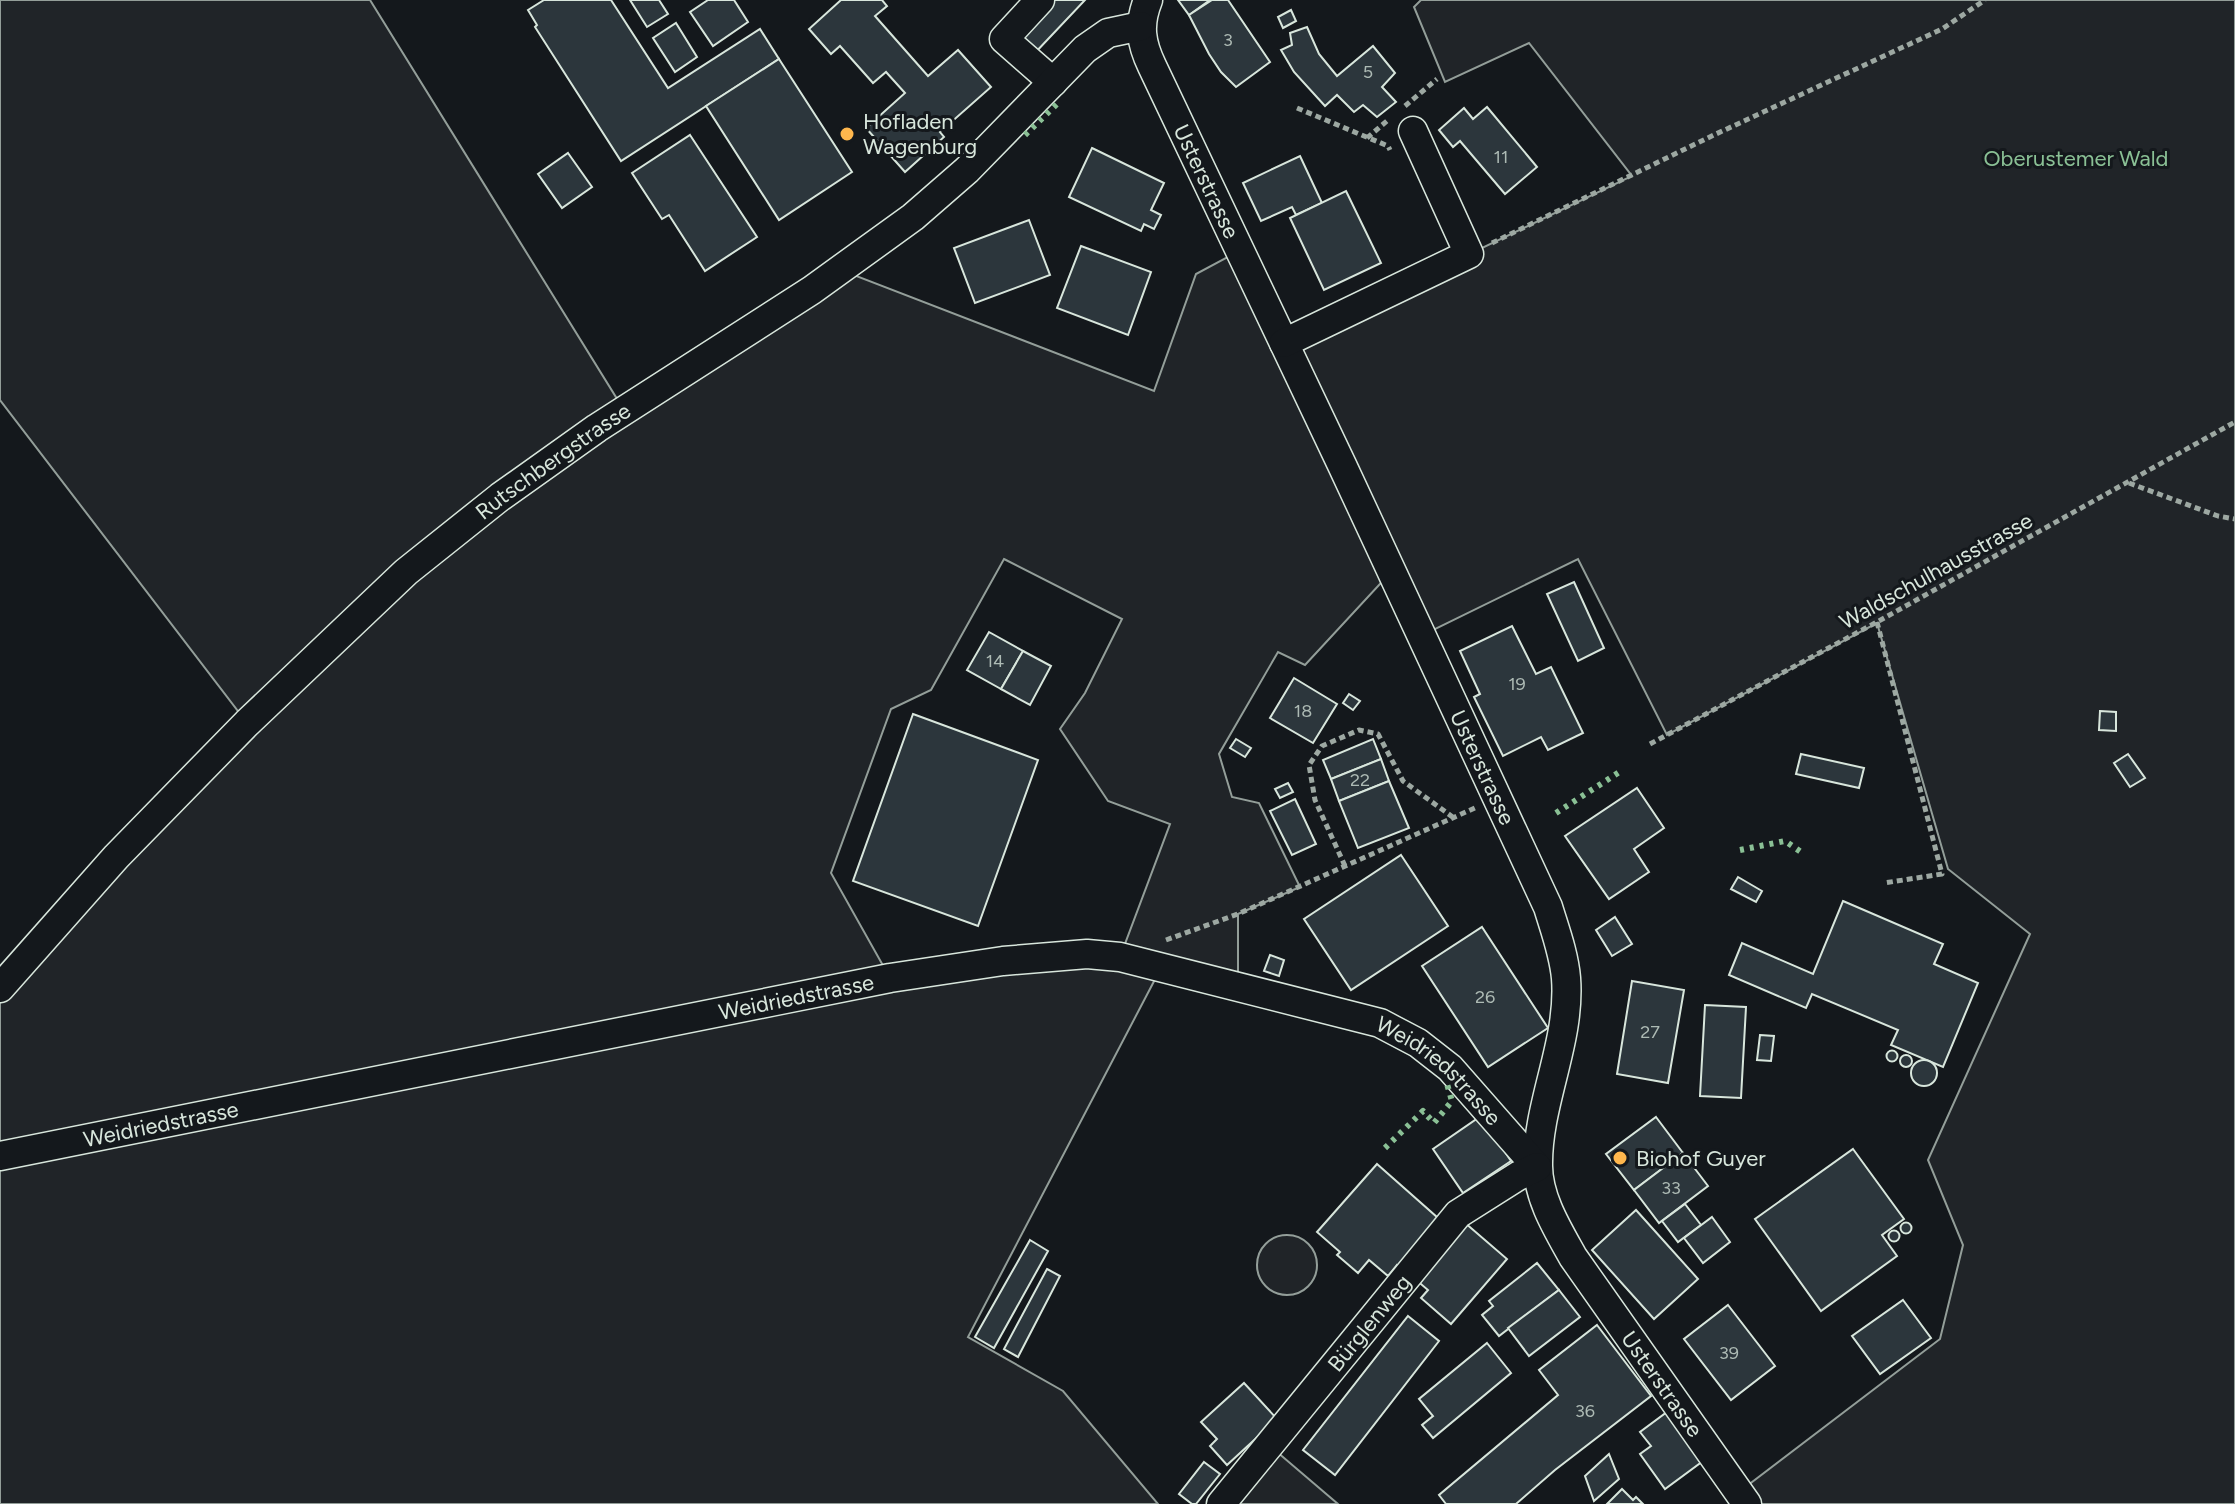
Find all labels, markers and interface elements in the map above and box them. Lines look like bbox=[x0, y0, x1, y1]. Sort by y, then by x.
house number: 3 bbox=[1223, 29, 1233, 51]
house number: 5 bbox=[1363, 61, 1373, 83]
place label: Hofladen Wagenburg bbox=[863, 108, 977, 160]
street label: Usterstrasse bbox=[1168, 120, 1246, 243]
marker: Hofladen Wagenburg bbox=[838, 125, 856, 143]
park label: Oberustemer Wald bbox=[1984, 145, 2169, 172]
house number: 11 bbox=[1494, 146, 1508, 168]
street label: Rutschbergstrasse bbox=[470, 397, 635, 525]
street label: Waldschulhausstrasse bbox=[1835, 507, 2037, 635]
house number: 14 bbox=[986, 650, 1004, 672]
house number: 19 bbox=[1508, 673, 1526, 695]
house number: 18 bbox=[1294, 700, 1312, 722]
street label: Usterstrasse bbox=[1445, 706, 1521, 829]
house number: 22 bbox=[1350, 769, 1370, 791]
street label: Weidriedstrasse bbox=[716, 968, 876, 1025]
house number: 26 bbox=[1475, 986, 1495, 1008]
street label: Weidriedstrasse bbox=[1372, 1010, 1507, 1131]
house number: 27 bbox=[1640, 1021, 1660, 1043]
street label: Weidriedstrasse bbox=[81, 1095, 241, 1153]
place label: Biohof Guyer bbox=[1636, 1145, 1766, 1172]
marker: Biohof Guyer bbox=[1611, 1149, 1629, 1167]
house number: 33 bbox=[1661, 1177, 1681, 1199]
street label: Bürglenweg bbox=[1322, 1269, 1417, 1377]
street label: Usterstrasse bbox=[1616, 1326, 1709, 1442]
house number: 39 bbox=[1719, 1342, 1739, 1364]
house number: 36 bbox=[1575, 1400, 1595, 1422]

